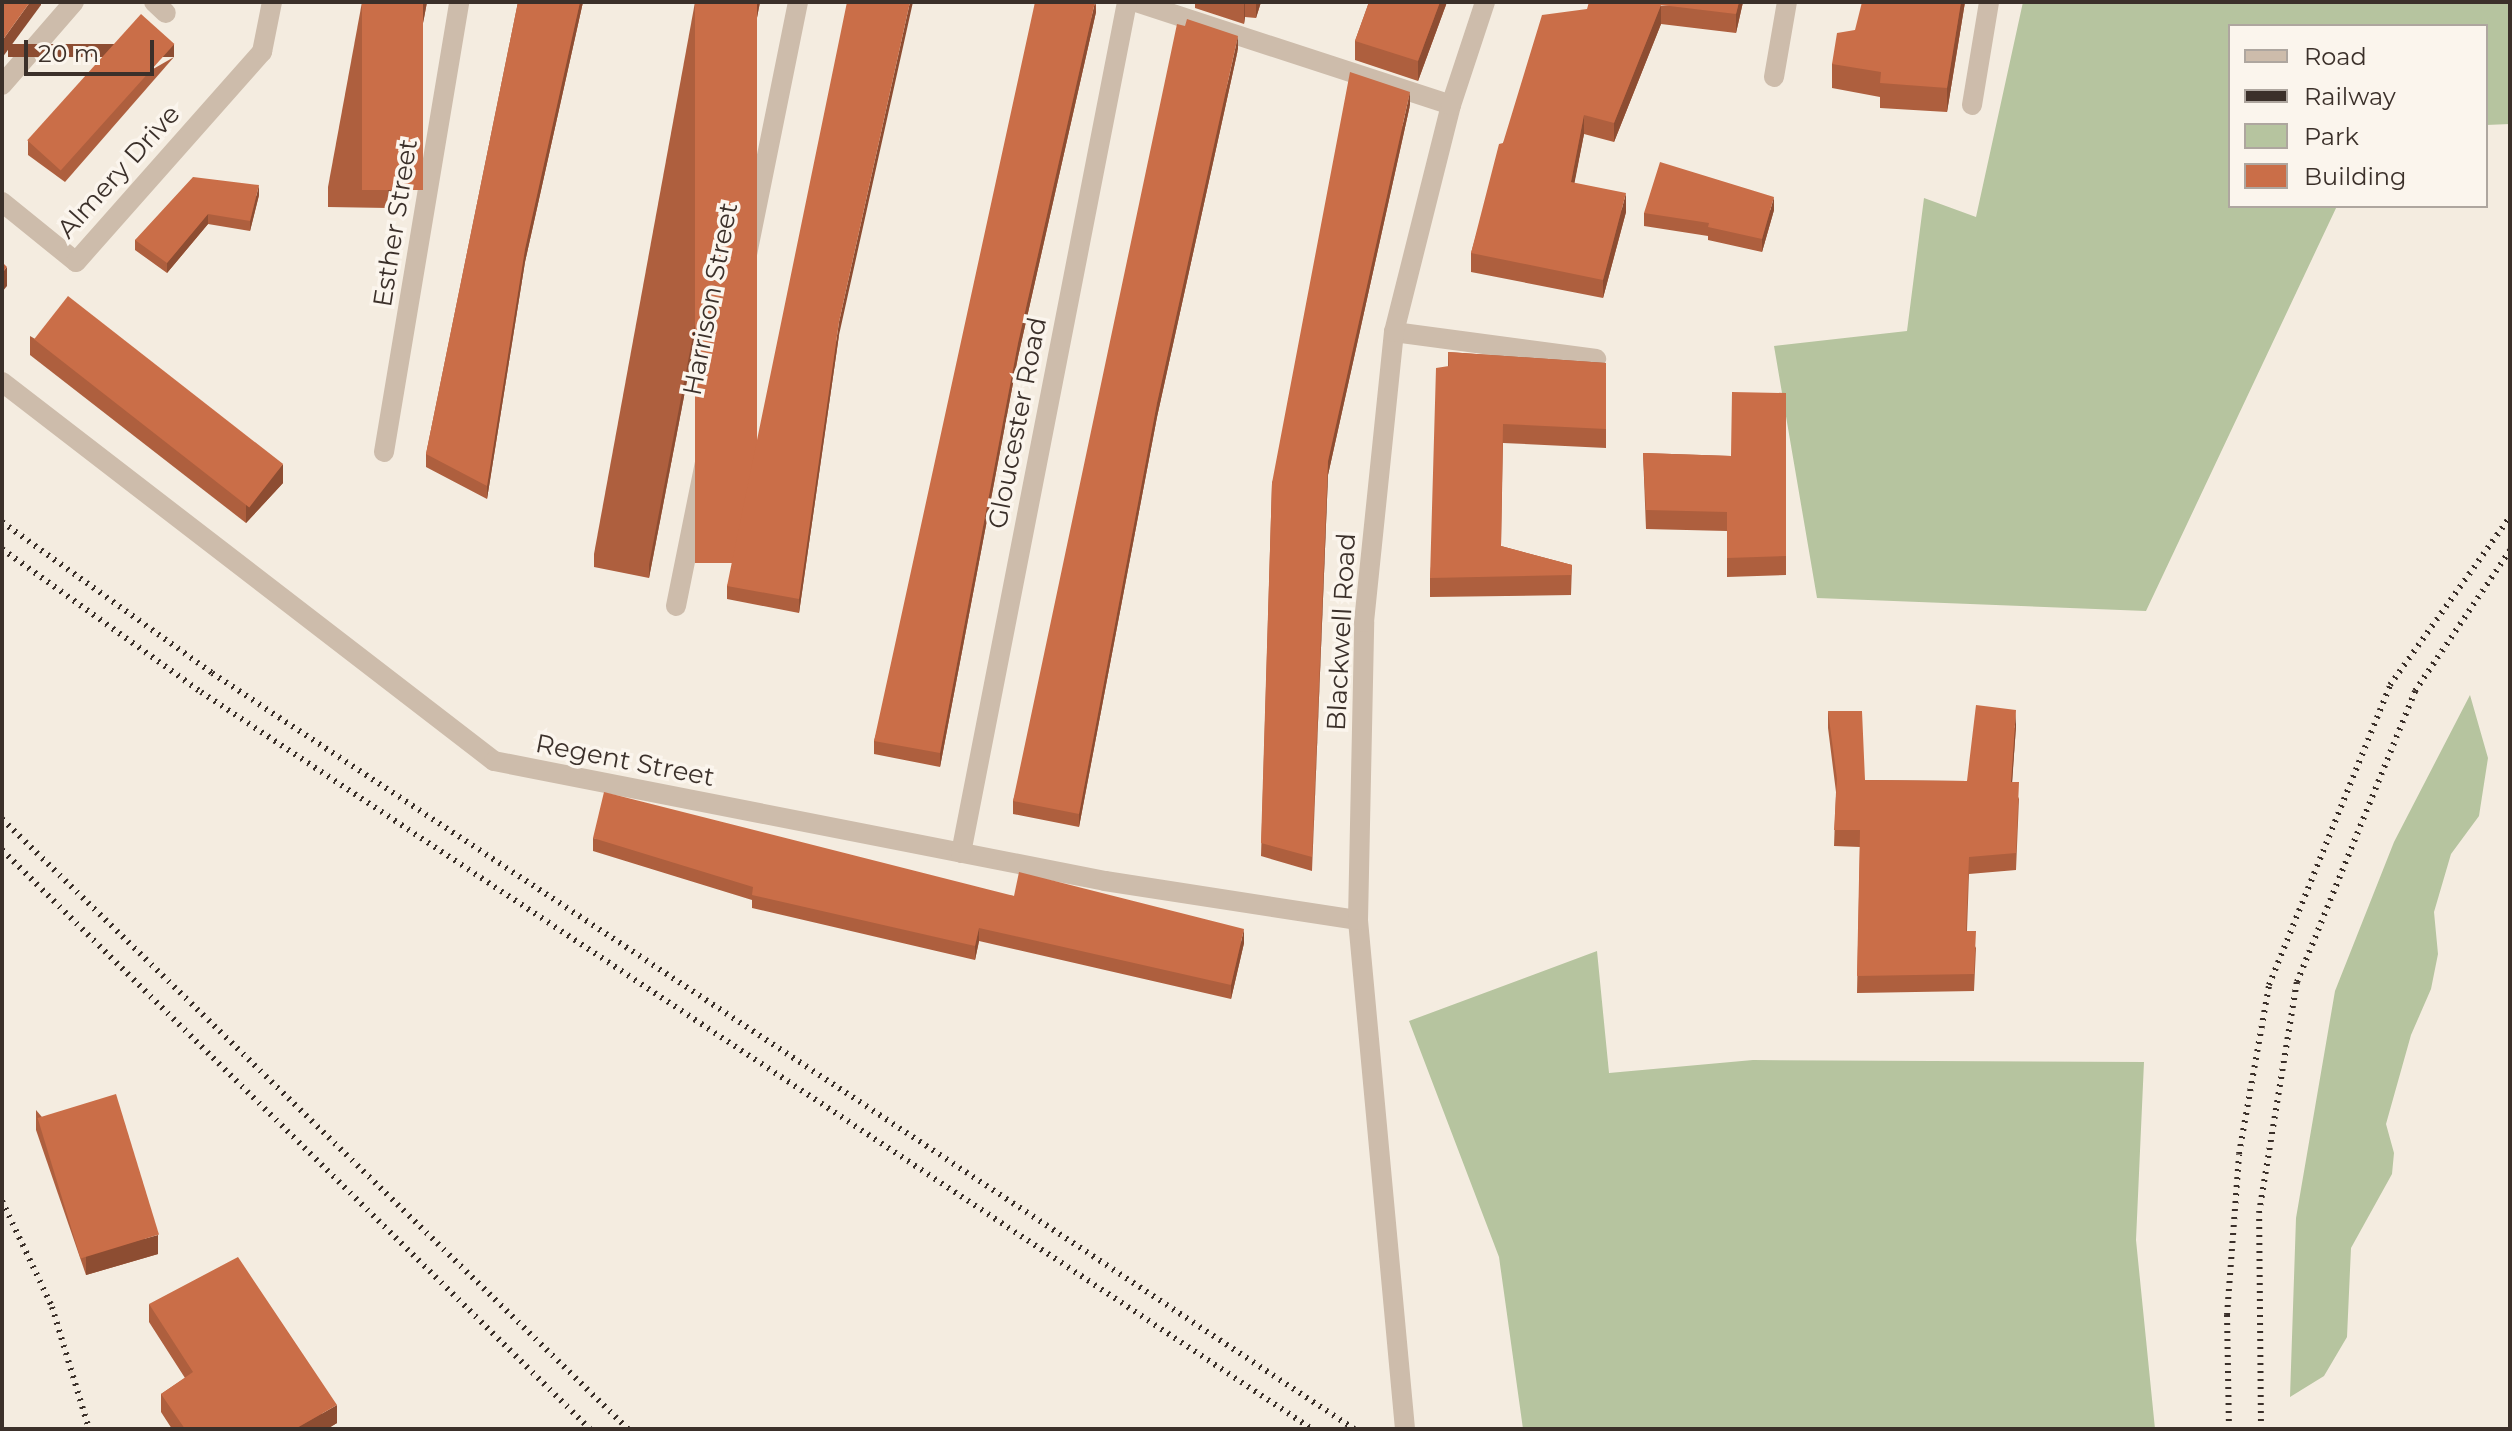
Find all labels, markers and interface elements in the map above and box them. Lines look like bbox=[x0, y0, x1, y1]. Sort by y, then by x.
scale bar bbox=[28, 24, 158, 74]
legend bbox=[2228, 24, 2488, 208]
text: 20 m bbox=[38, 39, 99, 68]
text: Road bbox=[2304, 42, 2367, 71]
text: Railway bbox=[2304, 82, 2396, 111]
street label: Almery Drive bbox=[51, 99, 187, 245]
text: Park bbox=[2304, 122, 2359, 151]
street label: Esther Street bbox=[367, 137, 425, 309]
text: Building bbox=[2304, 162, 2407, 191]
street label: Harrison Street bbox=[677, 200, 745, 398]
street label: Gloucester Road bbox=[982, 315, 1054, 531]
street label: Blackwell Road bbox=[1321, 532, 1363, 732]
street label: Regent Street bbox=[533, 728, 717, 794]

